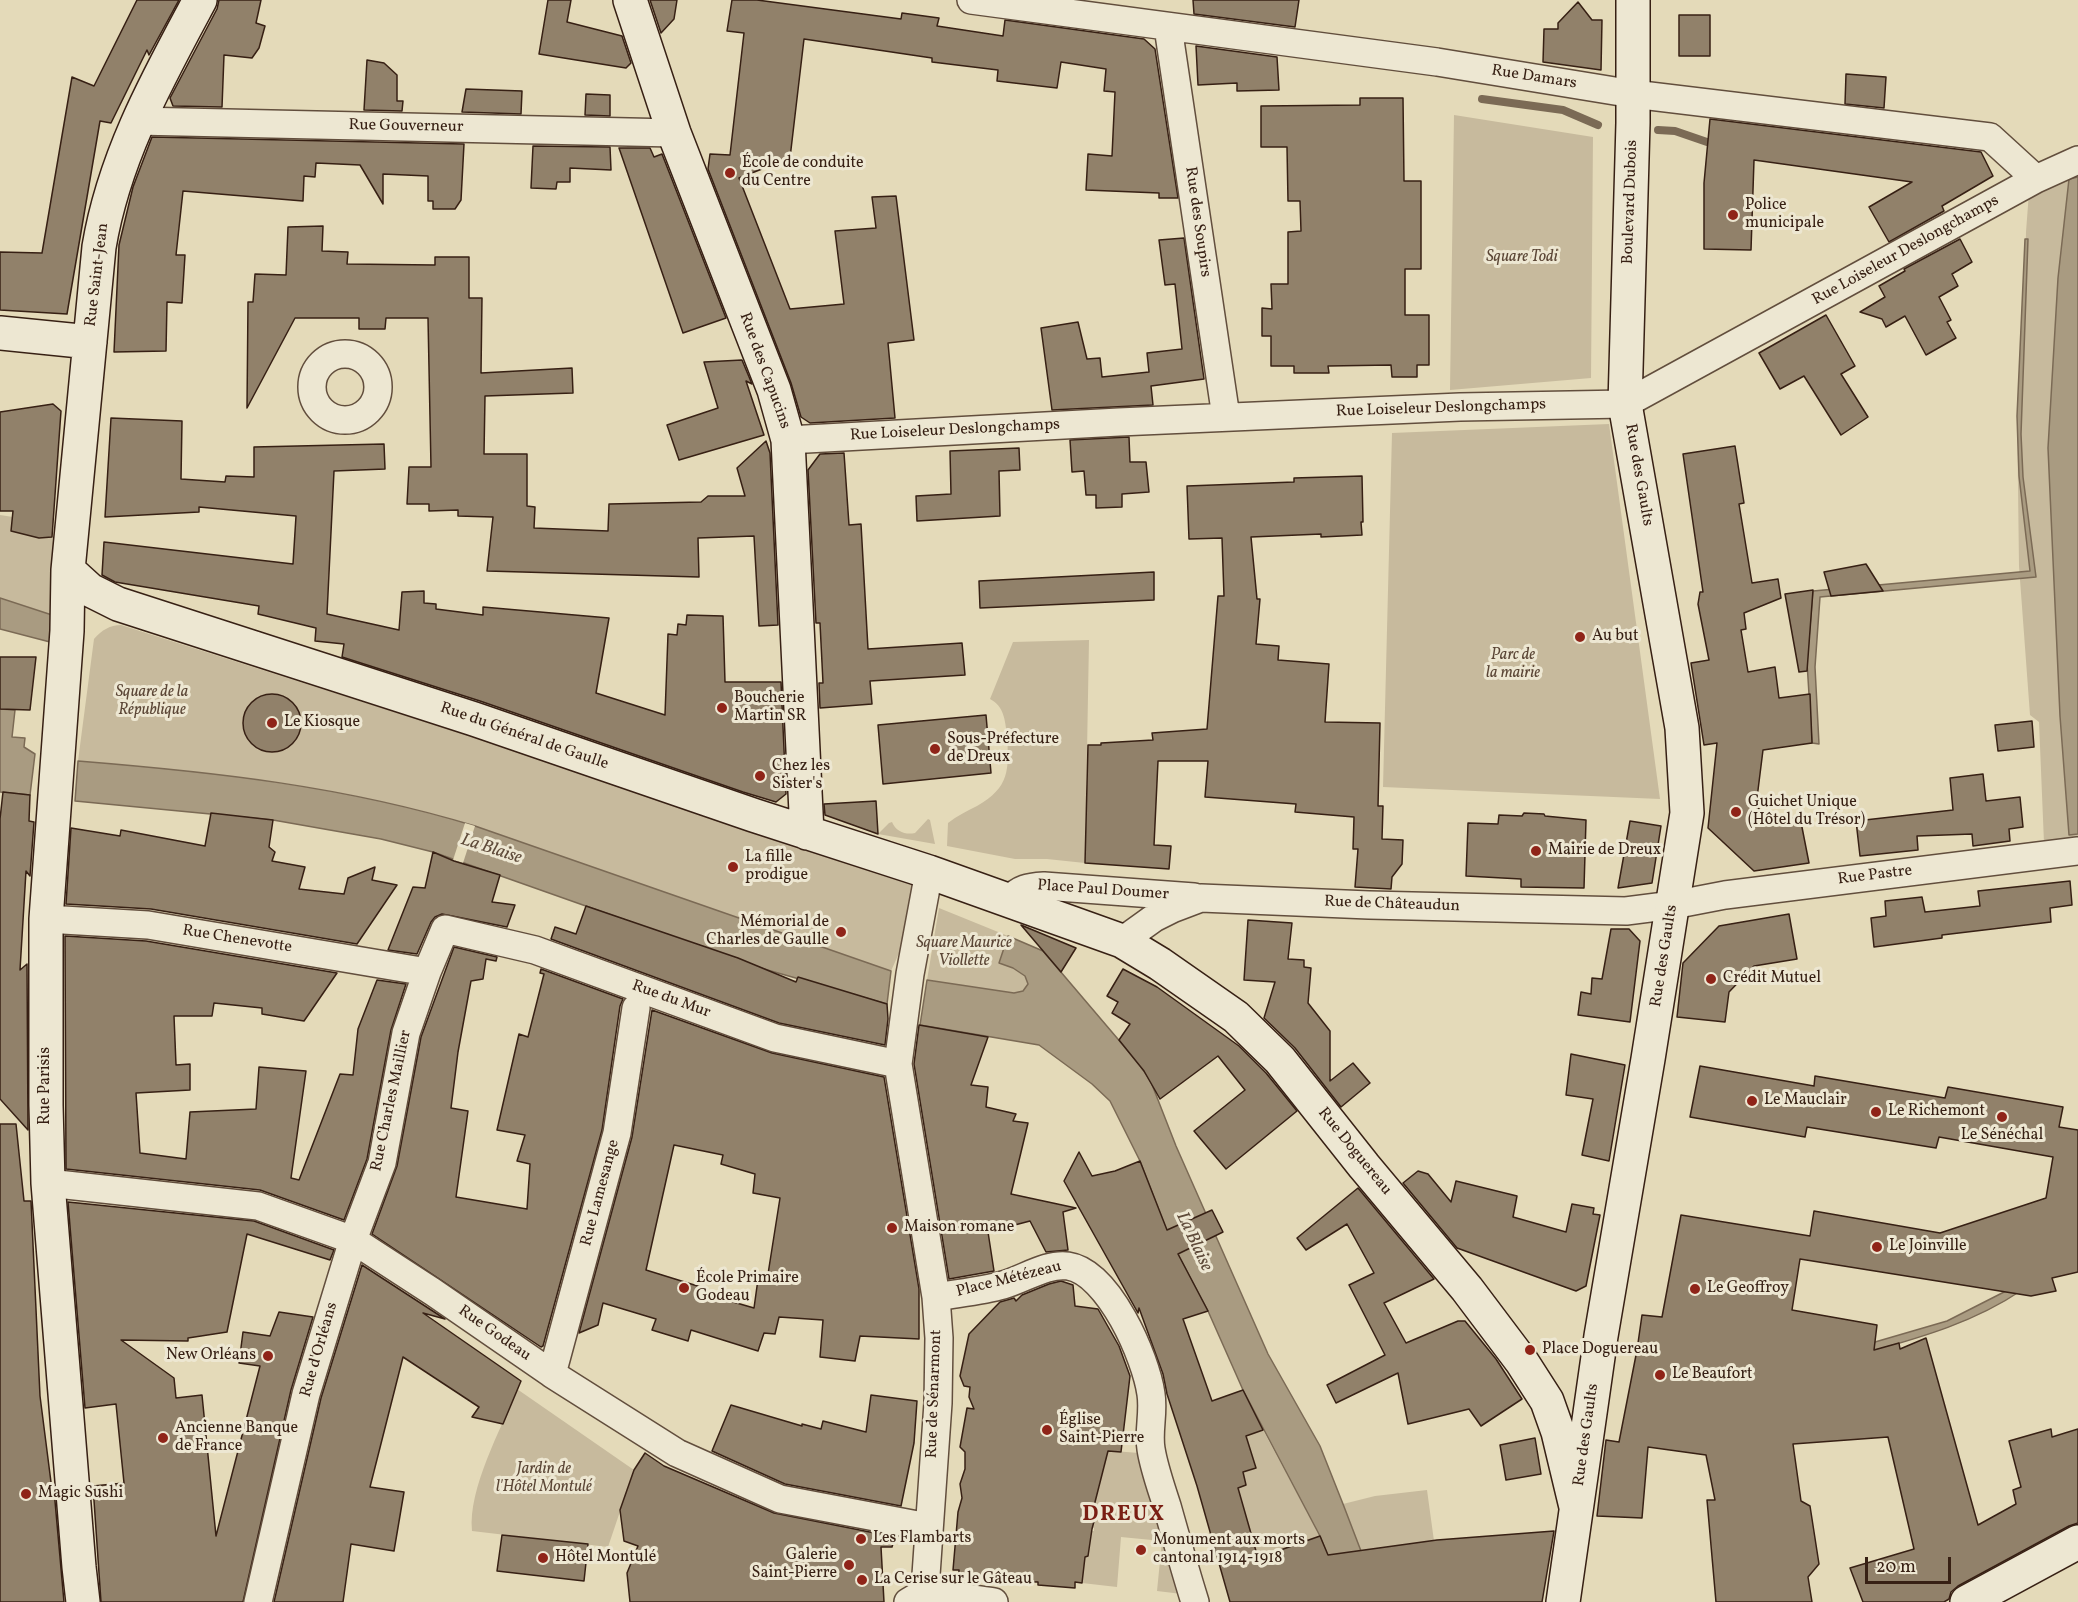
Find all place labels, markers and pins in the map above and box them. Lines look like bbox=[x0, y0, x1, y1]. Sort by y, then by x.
place label: École de conduite du Centre bbox=[742, 154, 864, 192]
marker: École de conduite du Centre bbox=[723, 166, 737, 180]
place label: Police municipale bbox=[1745, 196, 1824, 234]
marker: Police municipale bbox=[1726, 208, 1740, 222]
place label: Au but bbox=[1592, 627, 1639, 647]
marker: Au but bbox=[1573, 630, 1587, 644]
place label: Boucherie Martin SR bbox=[734, 689, 807, 727]
marker: Boucherie Martin SR bbox=[715, 701, 729, 715]
place label: Le Kiosque bbox=[284, 713, 360, 733]
marker: Le Kiosque bbox=[265, 716, 279, 730]
place label: Sous-Préfecture de Dreux bbox=[947, 730, 1059, 768]
marker: Sous-Préfecture de Dreux bbox=[928, 742, 942, 756]
place label: Chez les Sister's bbox=[772, 757, 830, 795]
marker: Chez les Sister's bbox=[753, 769, 767, 783]
place label: Guichet Unique (Hôtel du Trésor) bbox=[1748, 793, 1865, 831]
marker: Guichet Unique (Hôtel du Trésor) bbox=[1729, 805, 1743, 819]
place label: Mairie de Dreux bbox=[1548, 841, 1661, 861]
marker: Mairie de Dreux bbox=[1529, 844, 1543, 858]
place label: La fille prodigue bbox=[745, 848, 808, 886]
marker: La fille prodigue bbox=[726, 860, 740, 874]
place label: Mémorial de Charles de Gaulle bbox=[706, 913, 829, 951]
marker: Mémorial de Charles de Gaulle bbox=[834, 925, 848, 939]
place label: Crédit Mutuel bbox=[1723, 969, 1821, 989]
marker: Crédit Mutuel bbox=[1704, 972, 1718, 986]
place label: Le Mauclair bbox=[1764, 1091, 1847, 1111]
marker: Le Mauclair bbox=[1745, 1094, 1759, 1108]
place label: Le Richemont bbox=[1888, 1102, 1985, 1122]
marker: Le Richemont bbox=[1869, 1105, 1883, 1119]
marker: Le Sénéchal bbox=[1995, 1110, 2009, 1124]
place label: Le Sénéchal bbox=[1961, 1126, 2043, 1146]
place label: Maison romane bbox=[904, 1218, 1014, 1238]
marker: Maison romane bbox=[885, 1221, 899, 1235]
place label: Le Joinville bbox=[1889, 1237, 1967, 1257]
marker: Le Joinville bbox=[1870, 1240, 1884, 1254]
place label: École Primaire Godeau bbox=[696, 1269, 799, 1307]
place label: Le Geoffroy bbox=[1707, 1279, 1789, 1299]
marker: École Primaire Godeau bbox=[677, 1281, 691, 1295]
marker: Le Geoffroy bbox=[1688, 1282, 1702, 1296]
place label: Place Doguereau bbox=[1542, 1340, 1658, 1360]
marker: Place Doguereau bbox=[1523, 1343, 1537, 1357]
place label: New Orléans bbox=[166, 1346, 256, 1366]
marker: New Orléans bbox=[261, 1349, 275, 1363]
place label: Le Beaufort bbox=[1672, 1365, 1753, 1385]
marker: Le Beaufort bbox=[1653, 1368, 1667, 1382]
place label: Église Saint-Pierre bbox=[1059, 1411, 1144, 1449]
place label: Ancienne Banque de France bbox=[175, 1419, 298, 1457]
marker: Église Saint-Pierre bbox=[1040, 1423, 1054, 1437]
marker: Ancienne Banque de France bbox=[156, 1431, 170, 1445]
place label: Magic Sushi bbox=[38, 1484, 123, 1504]
marker: Magic Sushi bbox=[19, 1487, 33, 1501]
place label: Les Flambarts bbox=[873, 1529, 971, 1549]
place label: Monument aux morts cantonal 1914-1918 bbox=[1153, 1531, 1305, 1569]
marker: Les Flambarts bbox=[854, 1532, 868, 1546]
marker: Monument aux morts cantonal 1914-1918 bbox=[1134, 1543, 1148, 1557]
place label: Galerie Saint-Pierre bbox=[752, 1546, 837, 1584]
place label: Hôtel Montulé bbox=[555, 1548, 656, 1568]
marker: Hôtel Montulé bbox=[536, 1551, 550, 1565]
marker: Galerie Saint-Pierre bbox=[842, 1558, 856, 1572]
place label: La Cerise sur le Gâteau bbox=[874, 1570, 1032, 1590]
marker: La Cerise sur le Gâteau bbox=[855, 1573, 869, 1587]

